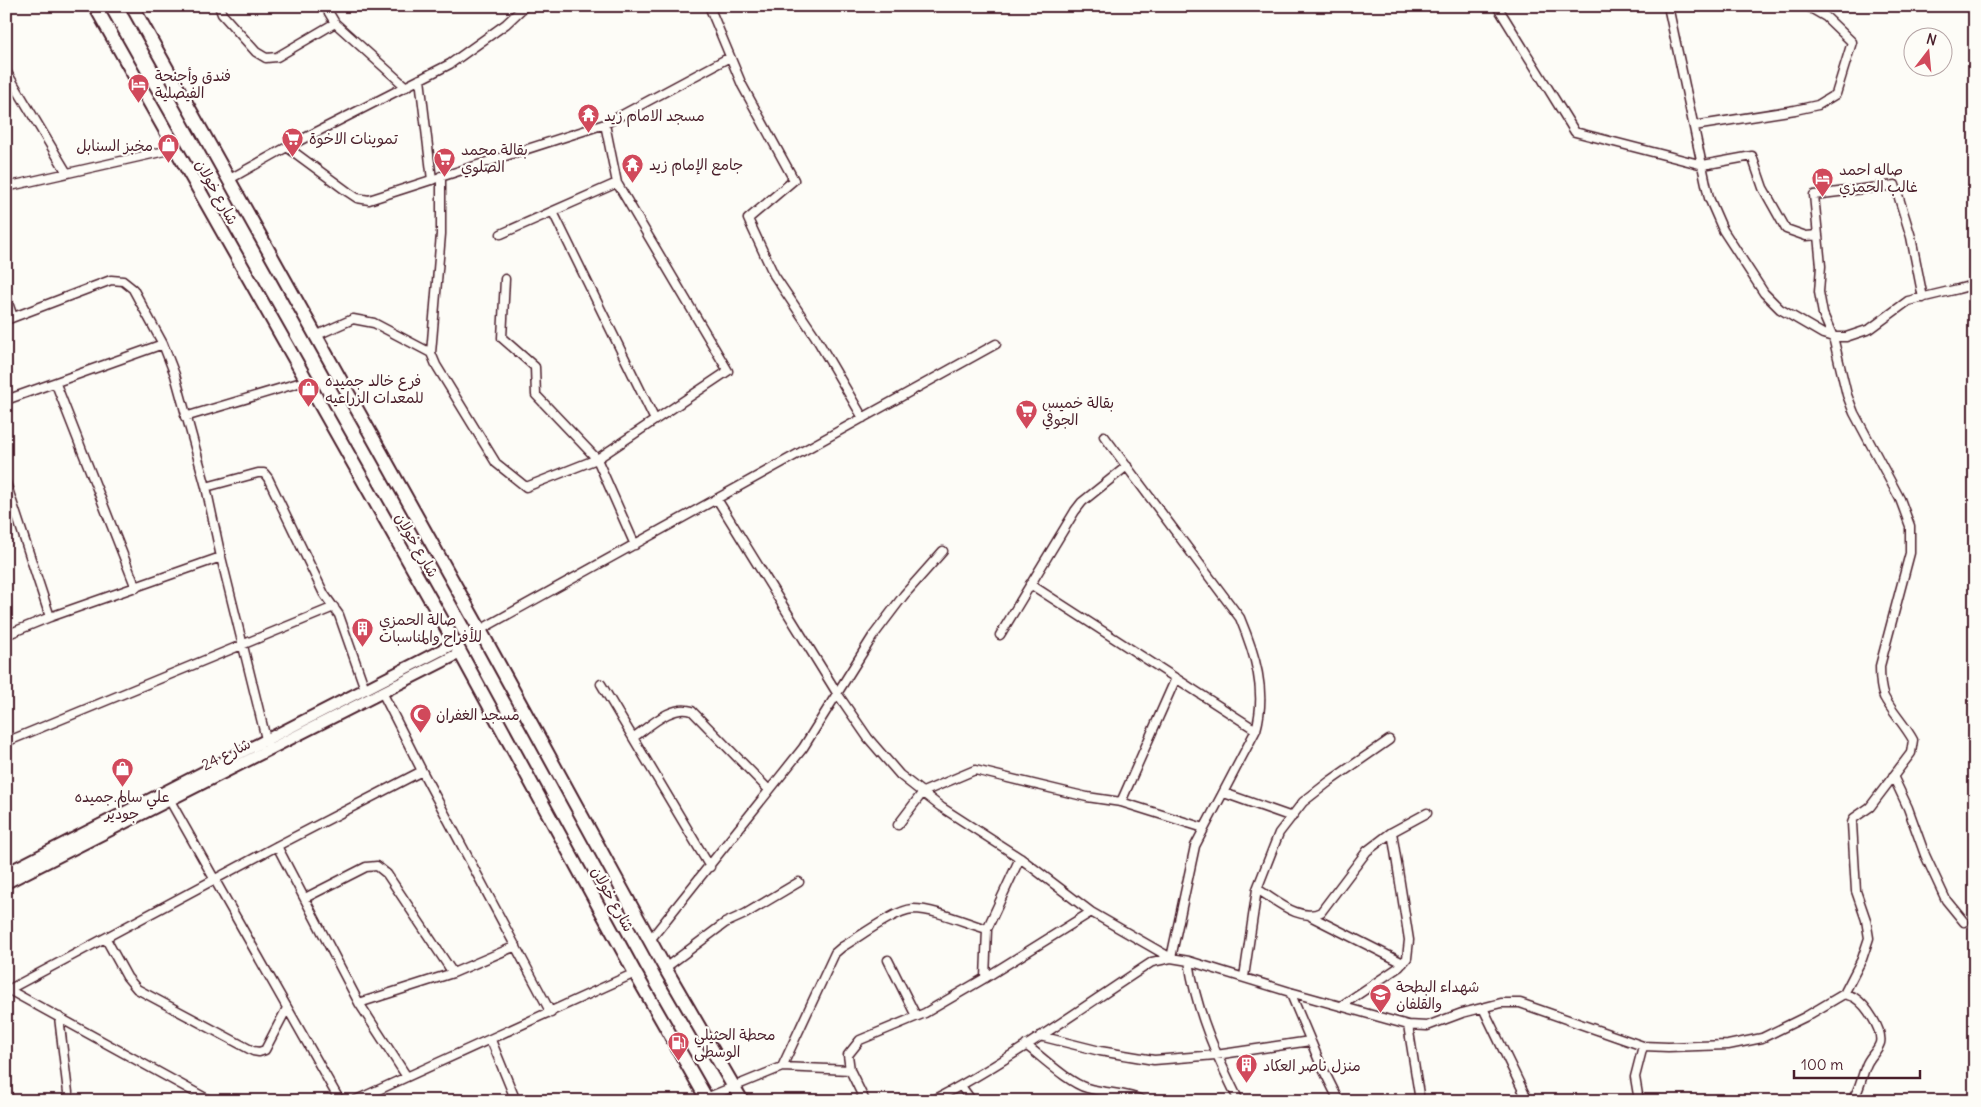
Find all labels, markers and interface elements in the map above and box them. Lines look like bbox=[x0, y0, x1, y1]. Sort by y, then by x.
north arrow bbox=[1904, 28, 1954, 78]
text: N bbox=[1924, 30, 1939, 49]
place label: فندق وأجنحة الفيصلية bbox=[155, 66, 231, 102]
hotel icon: فندق وأجنحة الفيصلية bbox=[127, 72, 151, 103]
temple icon: مسجد الامام زيد bbox=[576, 103, 600, 134]
place label: مسجد الامام زيد bbox=[604, 106, 705, 127]
supermarket icon: تموينات الاخوة bbox=[281, 126, 305, 157]
place label: تموينات الاخوة bbox=[309, 129, 398, 148]
shop icon: مخبز السنابل bbox=[157, 133, 181, 164]
place label: مخبز السنابل bbox=[76, 136, 153, 155]
place label: بقالة محمد الصلوي bbox=[461, 140, 528, 178]
supermarket icon: بقالة محمد الصلوي bbox=[433, 146, 457, 177]
temple icon: جامع الإمام زيد bbox=[621, 152, 645, 183]
place label: جامع الإمام زيد bbox=[649, 155, 743, 176]
street label: شارع خولان bbox=[190, 156, 243, 228]
place label: صاله احمد غالب الحمزي bbox=[1839, 160, 1918, 198]
hotel icon: صاله احمد غالب الحمزي bbox=[1811, 166, 1835, 197]
place label: فرع خالد جميده للمعدات الزراعيه bbox=[325, 371, 424, 407]
shop icon: فرع خالد جميده للمعدات الزراعيه bbox=[297, 377, 321, 408]
place label: بقالة خميس الجوفي bbox=[1042, 393, 1114, 430]
supermarket icon: بقالة خميس الجوفي bbox=[1014, 399, 1038, 430]
street label: شارع خولان bbox=[390, 509, 443, 581]
place label: صالة الحمزي للأفراح والمناسبات bbox=[379, 610, 482, 647]
building icon: صالة الحمزي للأفراح والمناسبات bbox=[351, 616, 375, 647]
mosque icon: مسجد الغفران bbox=[408, 702, 432, 733]
place label: مسجد الغفران bbox=[436, 705, 520, 724]
street label: شارع 24 bbox=[198, 734, 254, 775]
shop icon: علي سالم.جميده جودير bbox=[110, 756, 134, 787]
place label: علي سالم.جميده جودير bbox=[74, 787, 170, 823]
street label: شارع خولان bbox=[586, 863, 639, 935]
place label: شهداء البطحة والقلفان bbox=[1396, 977, 1479, 1013]
school or university icon: شهداء البطحة والقلفان bbox=[1368, 983, 1392, 1014]
place label: محطة الحثيلي الوسطى bbox=[694, 1025, 776, 1062]
fuel station icon: محطة الحثيلي الوسطى bbox=[666, 1031, 690, 1062]
scale bar bbox=[1794, 1047, 1920, 1079]
building icon: منزل ناصر العكاد bbox=[1235, 1053, 1259, 1084]
text: 100 m bbox=[1801, 1055, 1843, 1074]
place label: منزل ناصر العكاد bbox=[1263, 1056, 1361, 1075]

